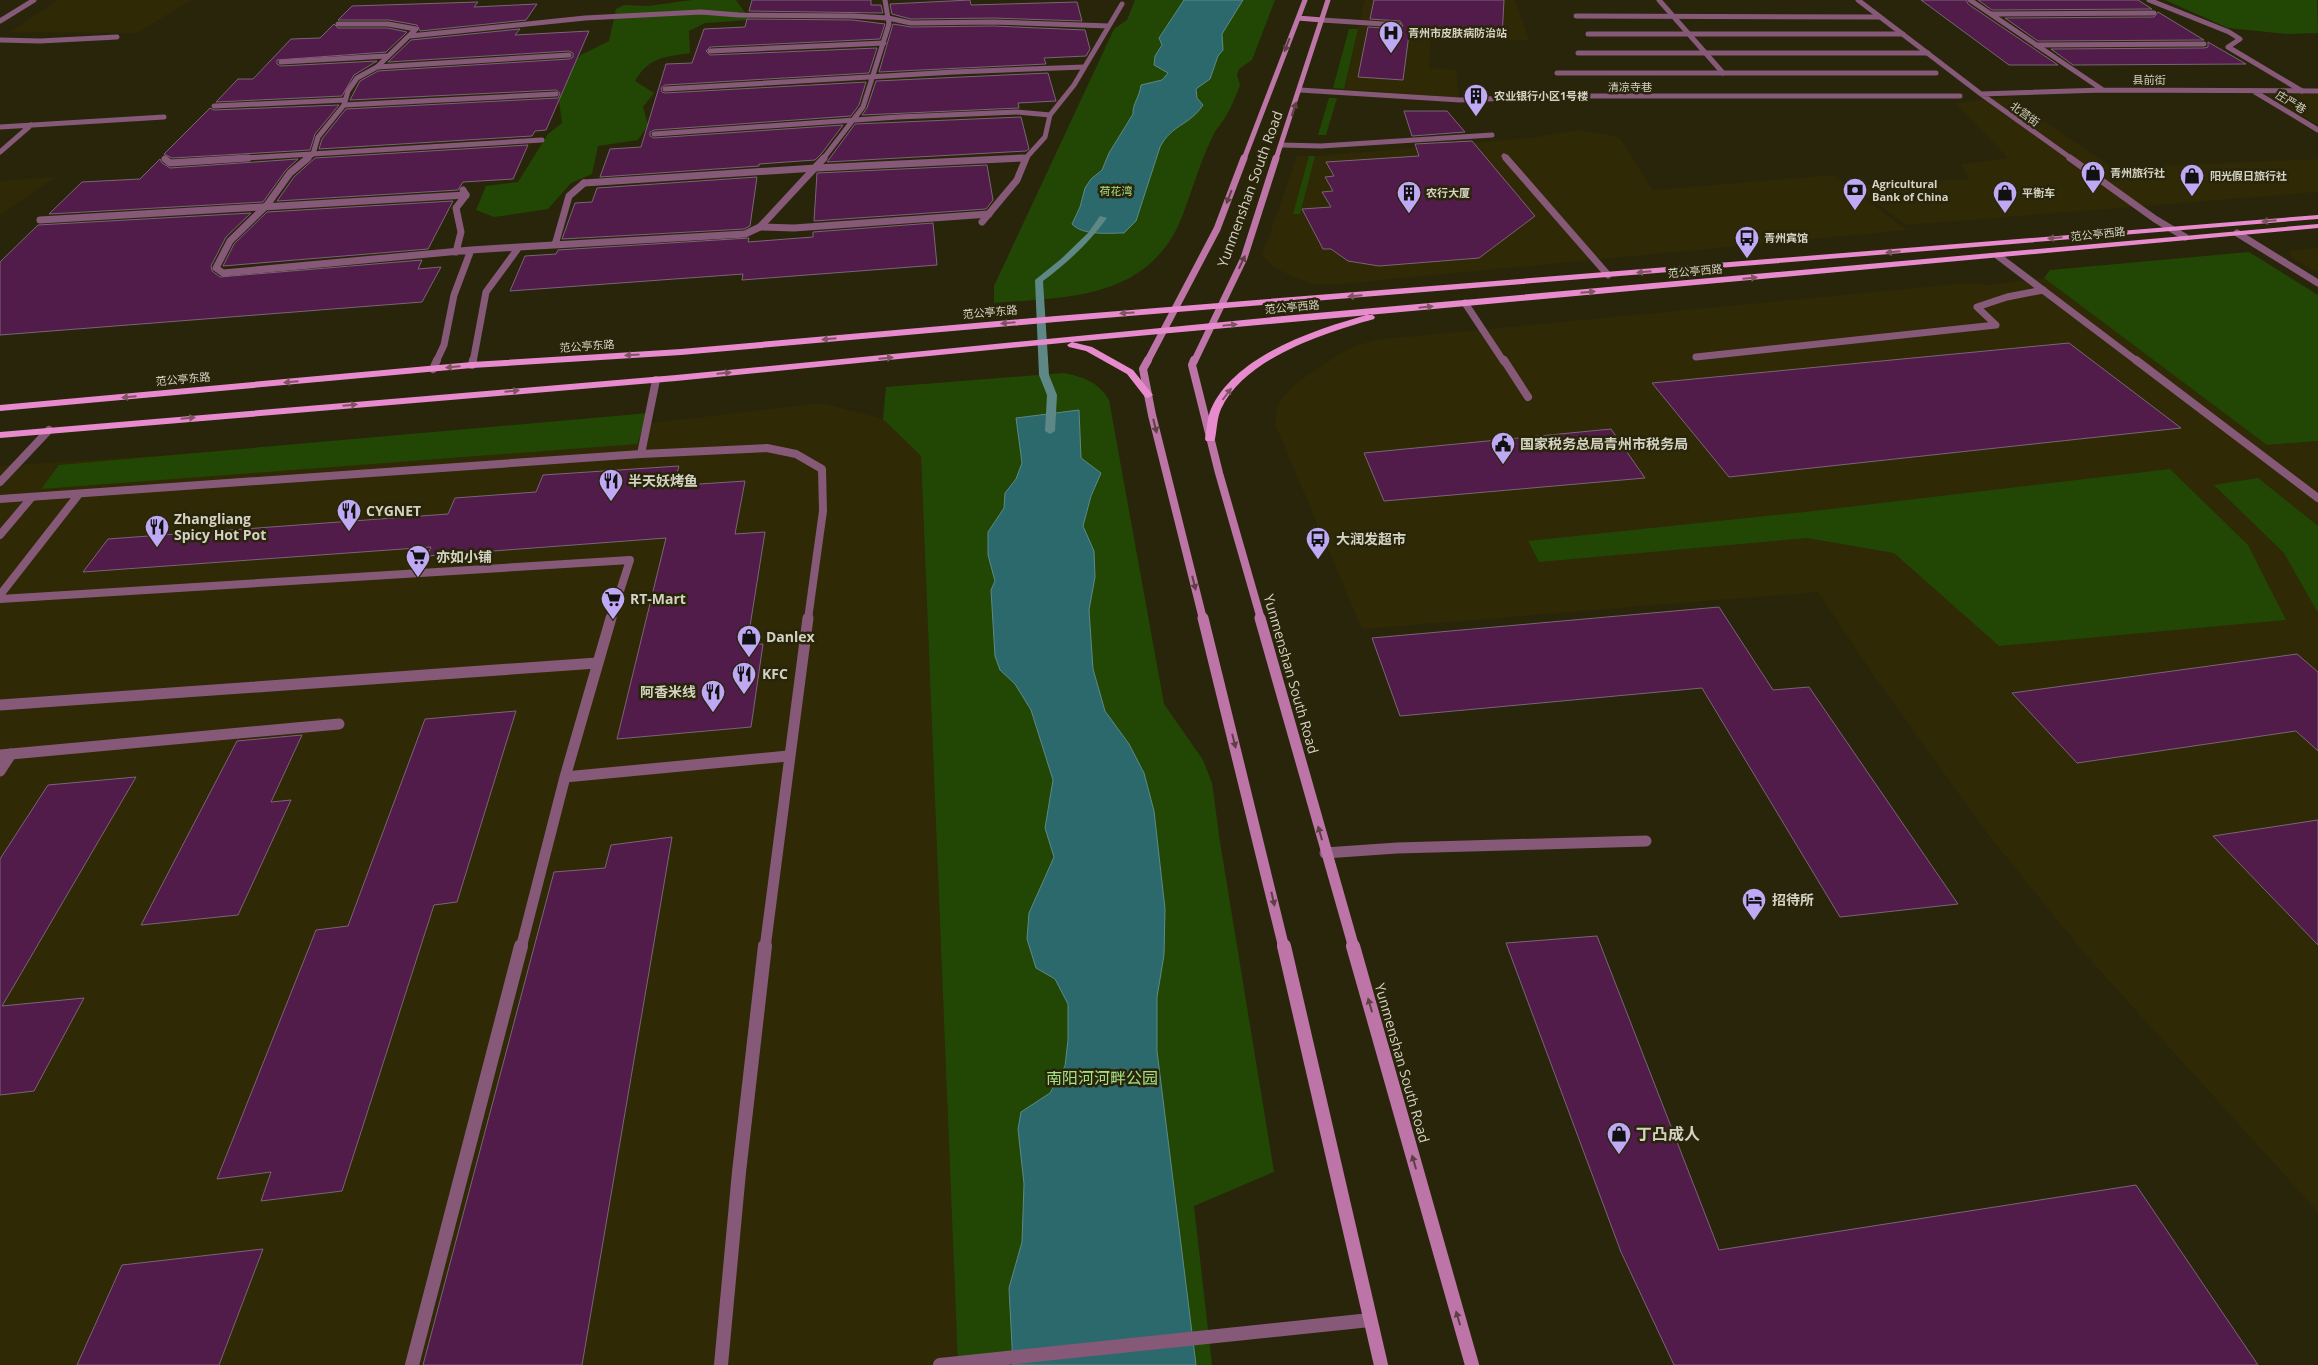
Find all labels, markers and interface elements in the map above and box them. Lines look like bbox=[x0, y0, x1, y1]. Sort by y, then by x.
hospital icon: 青州市皮肤病防治站 bbox=[1378, 20, 1404, 54]
place label: 青州市皮肤病防治站 bbox=[1408, 25, 1507, 40]
one-way arrow bbox=[1283, 38, 1290, 53]
street label: 县前街 bbox=[2133, 72, 2166, 87]
street label: 清凉寺巷 bbox=[1608, 79, 1652, 94]
building icon: 农业银行小区1号楼 bbox=[1463, 83, 1489, 117]
street label: 庄严巷 bbox=[2273, 87, 2309, 116]
place label: 农业银行小区1号楼 bbox=[1494, 88, 1588, 103]
street label: 北营街 bbox=[2008, 98, 2043, 129]
one-way arrow bbox=[1291, 101, 1298, 116]
street label: Yunmenshan South Road bbox=[1212, 108, 1287, 270]
shop icon: 青州旅行社 bbox=[2080, 160, 2106, 194]
shop icon: 阳光假日旅行社 bbox=[2179, 163, 2205, 197]
place label: 青州旅行社 bbox=[2110, 165, 2165, 180]
place label: 阳光假日旅行社 bbox=[2210, 168, 2287, 183]
place label: Agricultural Bank of China bbox=[1872, 176, 1948, 204]
bank icon: Agricultural Bank of China bbox=[1842, 177, 1868, 211]
building icon: 农行大厦 bbox=[1396, 180, 1422, 214]
shop icon: 平衡车 bbox=[1992, 180, 2018, 214]
park label: 荷花湾 bbox=[1100, 183, 1133, 198]
place label: 农行大厦 bbox=[1426, 185, 1470, 200]
place label: 平衡车 bbox=[2022, 185, 2055, 200]
one-way arrow bbox=[1225, 190, 1233, 205]
one-way arrow bbox=[2261, 217, 2277, 225]
street label: 范公亭西路 bbox=[2070, 223, 2126, 244]
bus stop icon: 青州宾馆 bbox=[1734, 225, 1760, 259]
place label: 青州宾馆 bbox=[1764, 230, 1808, 245]
one-way arrow bbox=[2047, 235, 2063, 243]
one-way arrow bbox=[1885, 248, 1901, 256]
one-way arrow bbox=[1238, 255, 1246, 269]
street label: 范公亭西路 bbox=[1667, 261, 1723, 280]
one-way arrow bbox=[1636, 268, 1652, 276]
one-way arrow bbox=[1742, 274, 1758, 282]
one-way arrow bbox=[1580, 288, 1596, 296]
one-way arrow bbox=[1347, 292, 1363, 300]
street label: 范公亭西路 bbox=[1264, 297, 1320, 316]
street label: 范公亭东路 bbox=[962, 302, 1018, 321]
one-way arrow bbox=[1419, 302, 1435, 310]
one-way arrow bbox=[1119, 310, 1135, 318]
one-way arrow bbox=[1000, 319, 1016, 327]
one-way arrow bbox=[1222, 321, 1238, 329]
one-way arrow bbox=[820, 335, 836, 343]
street label: 范公亭东路 bbox=[559, 336, 615, 355]
one-way arrow bbox=[624, 352, 640, 360]
one-way arrow bbox=[878, 354, 894, 362]
one-way arrow bbox=[444, 363, 460, 371]
street label: 范公亭东路 bbox=[155, 369, 211, 388]
one-way arrow bbox=[717, 369, 733, 377]
one-way arrow bbox=[283, 378, 299, 386]
one-way arrow bbox=[504, 387, 520, 395]
one-way arrow bbox=[1221, 388, 1232, 401]
one-way arrow bbox=[121, 393, 137, 401]
one-way arrow bbox=[342, 400, 358, 408]
one-way arrow bbox=[180, 414, 196, 422]
one-way arrow bbox=[1151, 418, 1159, 433]
public building icon: 国家税务总局青州市税务局 bbox=[1490, 431, 1516, 465]
place label: 国家税务总局青州市税务局 bbox=[1520, 434, 1688, 453]
restaurant icon: 半天妖烤鱼 bbox=[598, 468, 624, 502]
place label: 半天妖烤鱼 bbox=[628, 471, 698, 490]
restaurant icon: CYGNET bbox=[336, 498, 362, 532]
place label: CYGNET bbox=[366, 501, 421, 520]
place label: Zhangliang Spicy Hot Pot bbox=[174, 509, 266, 544]
restaurant icon: Zhangliang Spicy Hot Pot bbox=[144, 514, 170, 548]
bus stop icon: 大润发超市 bbox=[1305, 526, 1331, 560]
place label: 大润发超市 bbox=[1336, 529, 1406, 548]
supermarket icon: 亦如小铺 bbox=[405, 544, 431, 578]
place label: 亦如小铺 bbox=[436, 547, 492, 566]
one-way arrow bbox=[1190, 576, 1198, 591]
supermarket icon: RT-Mart bbox=[600, 586, 626, 620]
place label: RT-Mart bbox=[630, 589, 686, 608]
street label: Yunmenshan South Road bbox=[1260, 592, 1323, 756]
shop icon: Danlex bbox=[736, 624, 762, 658]
place label: Danlex bbox=[766, 627, 816, 646]
restaurant icon: KFC bbox=[731, 661, 757, 695]
place label: KFC bbox=[762, 664, 788, 683]
restaurant icon: 阿香米线 bbox=[700, 679, 726, 713]
place label: 阿香米线 bbox=[640, 682, 696, 701]
one-way arrow bbox=[1230, 734, 1238, 749]
one-way arrow bbox=[1315, 825, 1323, 840]
hotel icon: 招待所 bbox=[1741, 887, 1767, 921]
place label: 招待所 bbox=[1772, 890, 1814, 909]
one-way arrow bbox=[1269, 891, 1277, 906]
street label: Yunmenshan South Road bbox=[1371, 981, 1434, 1145]
one-way arrow bbox=[1366, 998, 1374, 1013]
park label: 南阳河河畔公园 bbox=[1046, 1067, 1158, 1089]
shop icon: 丁凸成人 bbox=[1606, 1121, 1632, 1155]
place label: 丁凸成人 bbox=[1636, 1123, 1700, 1145]
one-way arrow bbox=[1410, 1154, 1418, 1169]
one-way arrow bbox=[1454, 1310, 1462, 1325]

